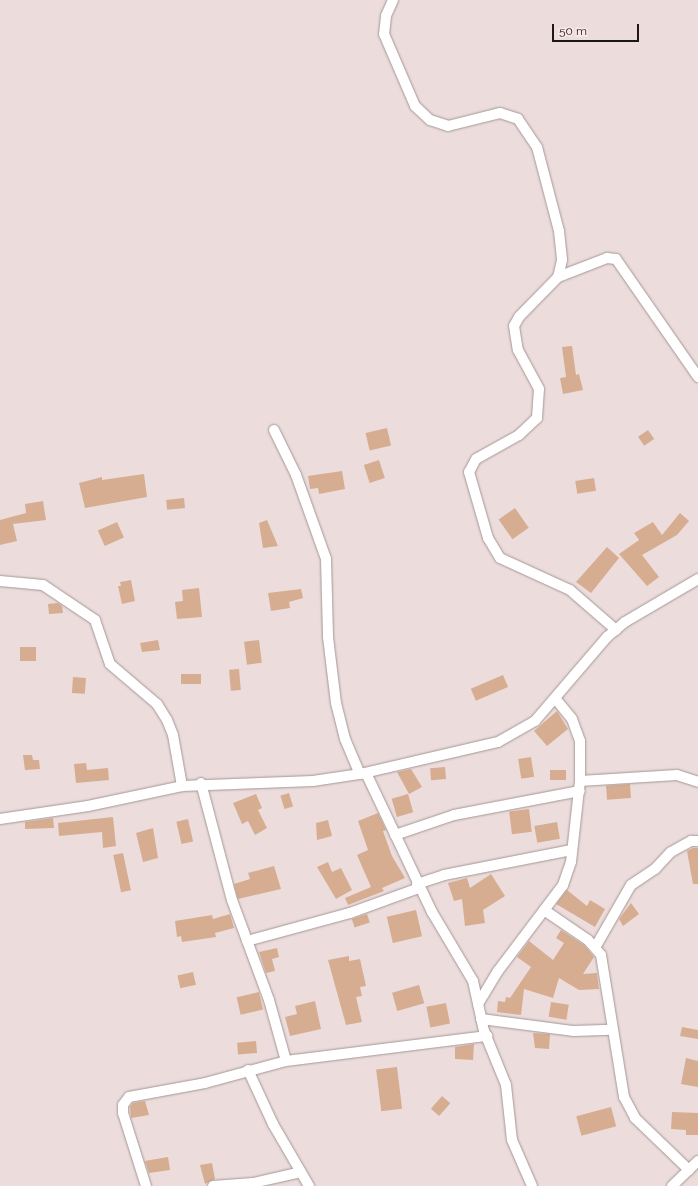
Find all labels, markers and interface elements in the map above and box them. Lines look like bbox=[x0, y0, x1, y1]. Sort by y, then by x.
scale bar bbox=[554, 16, 641, 42]
text: 50 m bbox=[559, 24, 587, 38]

